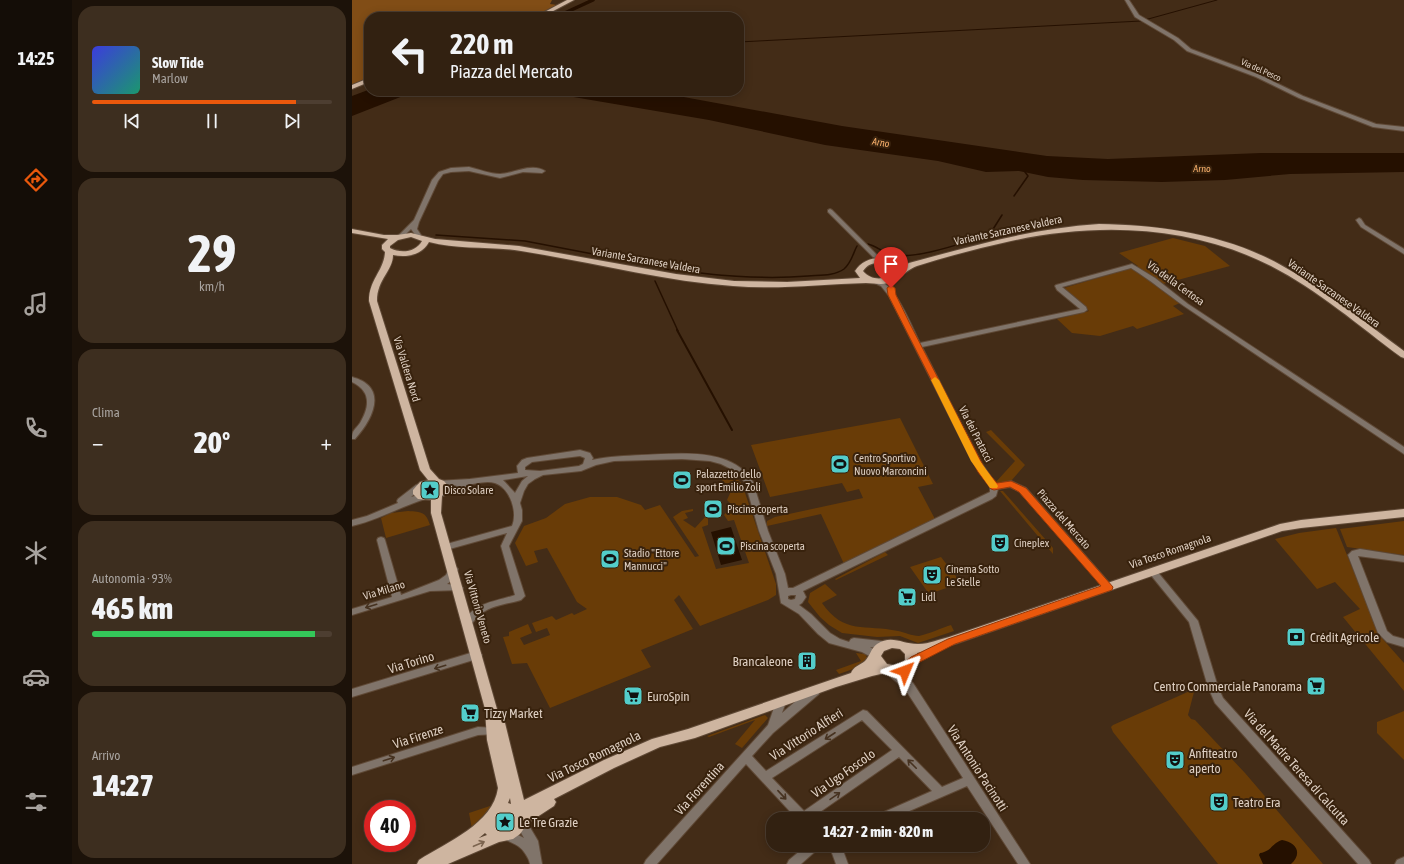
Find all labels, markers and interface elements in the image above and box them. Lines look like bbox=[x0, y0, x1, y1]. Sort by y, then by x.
icon: left bbox=[384, 28, 436, 80]
text: 220 m bbox=[450, 28, 513, 60]
text: 14:25 bbox=[17, 48, 55, 69]
text: Slow Tide bbox=[152, 54, 204, 71]
street label: Via del Pesco bbox=[1239, 57, 1283, 83]
text: Piazza del Mercato bbox=[450, 61, 573, 82]
text: Marlow bbox=[152, 71, 188, 86]
icon: previous bbox=[121, 110, 143, 132]
icon: pause bbox=[201, 110, 223, 132]
icon: next bbox=[281, 110, 303, 132]
water label: Arno bbox=[870, 136, 891, 149]
water label: Arno bbox=[1192, 163, 1211, 174]
icon: directions bbox=[22, 166, 50, 194]
street label: Variante Sarzanese Valdera bbox=[953, 213, 1063, 247]
text: 29 bbox=[188, 223, 236, 283]
street label: Variante Sarzanese Valdera bbox=[591, 245, 701, 275]
pin bbox=[874, 247, 908, 288]
icon: arrive bbox=[880, 253, 902, 275]
street label: Variante Sarzanese Valdera bbox=[1285, 257, 1383, 329]
street label: Via della Certosa bbox=[1145, 258, 1207, 308]
text: km/h bbox=[199, 279, 225, 294]
icon: music bbox=[22, 290, 50, 318]
street label: Via Valdera Nord bbox=[391, 335, 423, 403]
street label: Via dei Pratacci bbox=[957, 404, 995, 464]
text: Clima bbox=[92, 405, 120, 420]
icon: phone bbox=[22, 414, 50, 442]
text: 20° bbox=[194, 425, 230, 459]
text: − bbox=[92, 429, 103, 455]
text: + bbox=[321, 429, 332, 455]
place label: Centro Sportivo Nuovo Marconcini bbox=[854, 452, 927, 477]
sports icon: Centro Sportivo Nuovo Marconcini bbox=[829, 453, 851, 475]
place label: Palazzetto dello sport Emilio Zoli bbox=[696, 468, 761, 493]
sports icon: Palazzetto dello sport Emilio Zoli bbox=[671, 469, 693, 491]
place icon: Disco Solare bbox=[419, 479, 441, 501]
place label: Disco Solare bbox=[444, 484, 493, 496]
street label: Piazza del Mercato bbox=[1035, 487, 1093, 551]
sports icon: Piscina coperta bbox=[702, 498, 724, 520]
place label: Piscina coperta bbox=[727, 503, 788, 515]
street label: Via Tosco Romagnola bbox=[1128, 531, 1212, 571]
theatre icon: Cineplex bbox=[989, 532, 1011, 554]
sports icon: Piscina scoperta bbox=[715, 535, 737, 557]
place label: Cineplex bbox=[1014, 537, 1050, 549]
icon: climate bbox=[22, 539, 50, 567]
place label: Piscina scoperta bbox=[740, 540, 805, 552]
place label: Stadio "Ettore Mannucci" bbox=[624, 547, 679, 572]
sports icon: Stadio "Ettore Mannucci" bbox=[599, 548, 621, 570]
place label: Cinema Sotto Le Stelle bbox=[946, 563, 1000, 588]
theatre icon: Cinema Sotto Le Stelle bbox=[921, 564, 943, 586]
street label: Via Vittorio Veneto bbox=[462, 569, 494, 645]
text: Autonomia · 93% bbox=[92, 571, 172, 586]
street label: Via Milano bbox=[362, 578, 406, 602]
supermarket icon: Lidl bbox=[896, 586, 918, 608]
text: 465 km bbox=[92, 591, 173, 625]
place label: Lidl bbox=[921, 591, 936, 603]
one-way arrow bbox=[365, 603, 378, 610]
bank icon: Crédit Agricole bbox=[1285, 626, 1307, 648]
place label: Crédit Agricole bbox=[1310, 630, 1379, 645]
street label: Via Torino bbox=[386, 648, 436, 677]
building icon: Brancaleone bbox=[796, 650, 818, 672]
position arrow bbox=[884, 650, 926, 692]
place label: Brancaleone bbox=[733, 654, 793, 669]
icon: car bbox=[22, 663, 50, 691]
one-way arrow bbox=[434, 663, 446, 671]
supermarket icon: Centro Commerciale Panorama bbox=[1305, 675, 1327, 697]
place label: Centro Commerciale Panorama bbox=[1154, 679, 1302, 694]
supermarket icon: EuroSpin bbox=[622, 685, 644, 707]
place label: EuroSpin bbox=[647, 689, 690, 704]
supermarket icon: Tizzy Market bbox=[459, 702, 481, 724]
street label: Via Vittorio Alfieri bbox=[767, 705, 846, 764]
place label: Tizzy Market bbox=[484, 706, 543, 721]
street label: Via del Madre Teresa di Calcutta bbox=[1241, 706, 1353, 828]
street label: Via Firenze bbox=[391, 721, 445, 752]
street label: Via Antonio Pacinotti bbox=[944, 722, 1011, 814]
street label: Via Tosco Romagnola bbox=[546, 728, 643, 785]
one-way arrow bbox=[824, 732, 836, 740]
street label: Via Ugo Foscolo bbox=[809, 746, 878, 801]
place label: Anfiteatro aperto bbox=[1189, 746, 1238, 776]
text: Arrivo bbox=[92, 748, 120, 763]
theatre icon: Anfiteatro aperto bbox=[1164, 749, 1186, 771]
one-way arrow bbox=[383, 755, 395, 763]
street label: Via Fiorentina bbox=[671, 759, 727, 818]
one-way arrow bbox=[907, 759, 917, 769]
text: 14:27 bbox=[92, 768, 154, 802]
icon: filters bbox=[22, 788, 50, 816]
one-way arrow bbox=[777, 790, 787, 800]
theatre icon: Teatro Era bbox=[1208, 791, 1230, 813]
one-way arrow bbox=[829, 792, 840, 800]
place label: Teatro Era bbox=[1233, 795, 1281, 810]
speed limit sign: 40 bbox=[364, 800, 416, 852]
place icon: Le Tre Grazie bbox=[494, 811, 516, 833]
place label: Le Tre Grazie bbox=[519, 815, 578, 830]
text: 14:27 · 2 min · 820 m bbox=[823, 823, 933, 840]
one-way arrow bbox=[472, 839, 484, 847]

